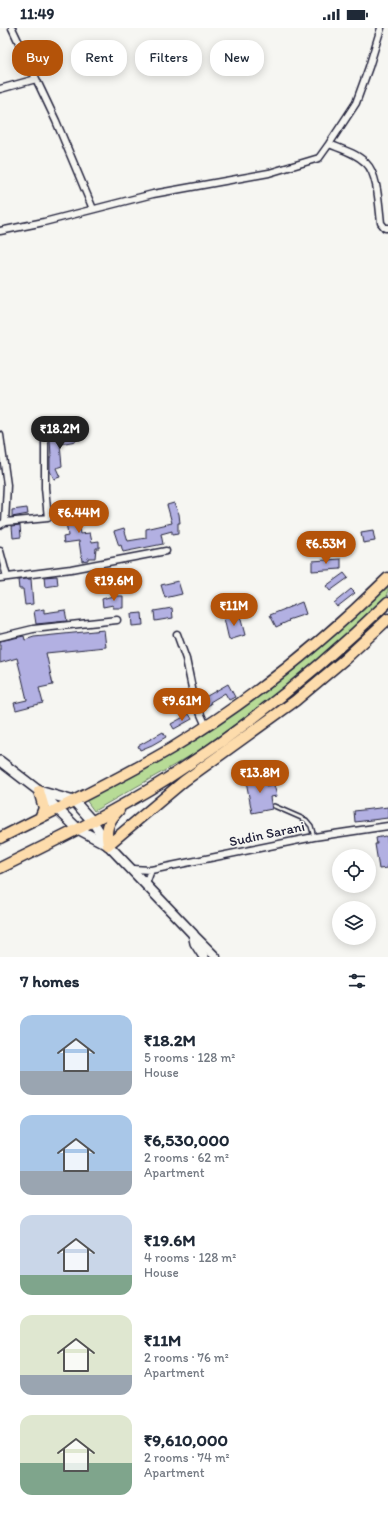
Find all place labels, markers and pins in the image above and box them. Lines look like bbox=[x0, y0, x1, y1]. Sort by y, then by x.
pin: ₹18.2M bbox=[27, 416, 93, 450]
pin: ₹6.44M bbox=[46, 500, 112, 534]
pin: ₹6.53M bbox=[293, 531, 359, 565]
pin: ₹19.6M bbox=[81, 568, 147, 602]
pin: ₹11M bbox=[210, 593, 258, 627]
pin: ₹9.61M bbox=[149, 688, 215, 722]
pin: ₹13.8M bbox=[227, 760, 293, 794]

